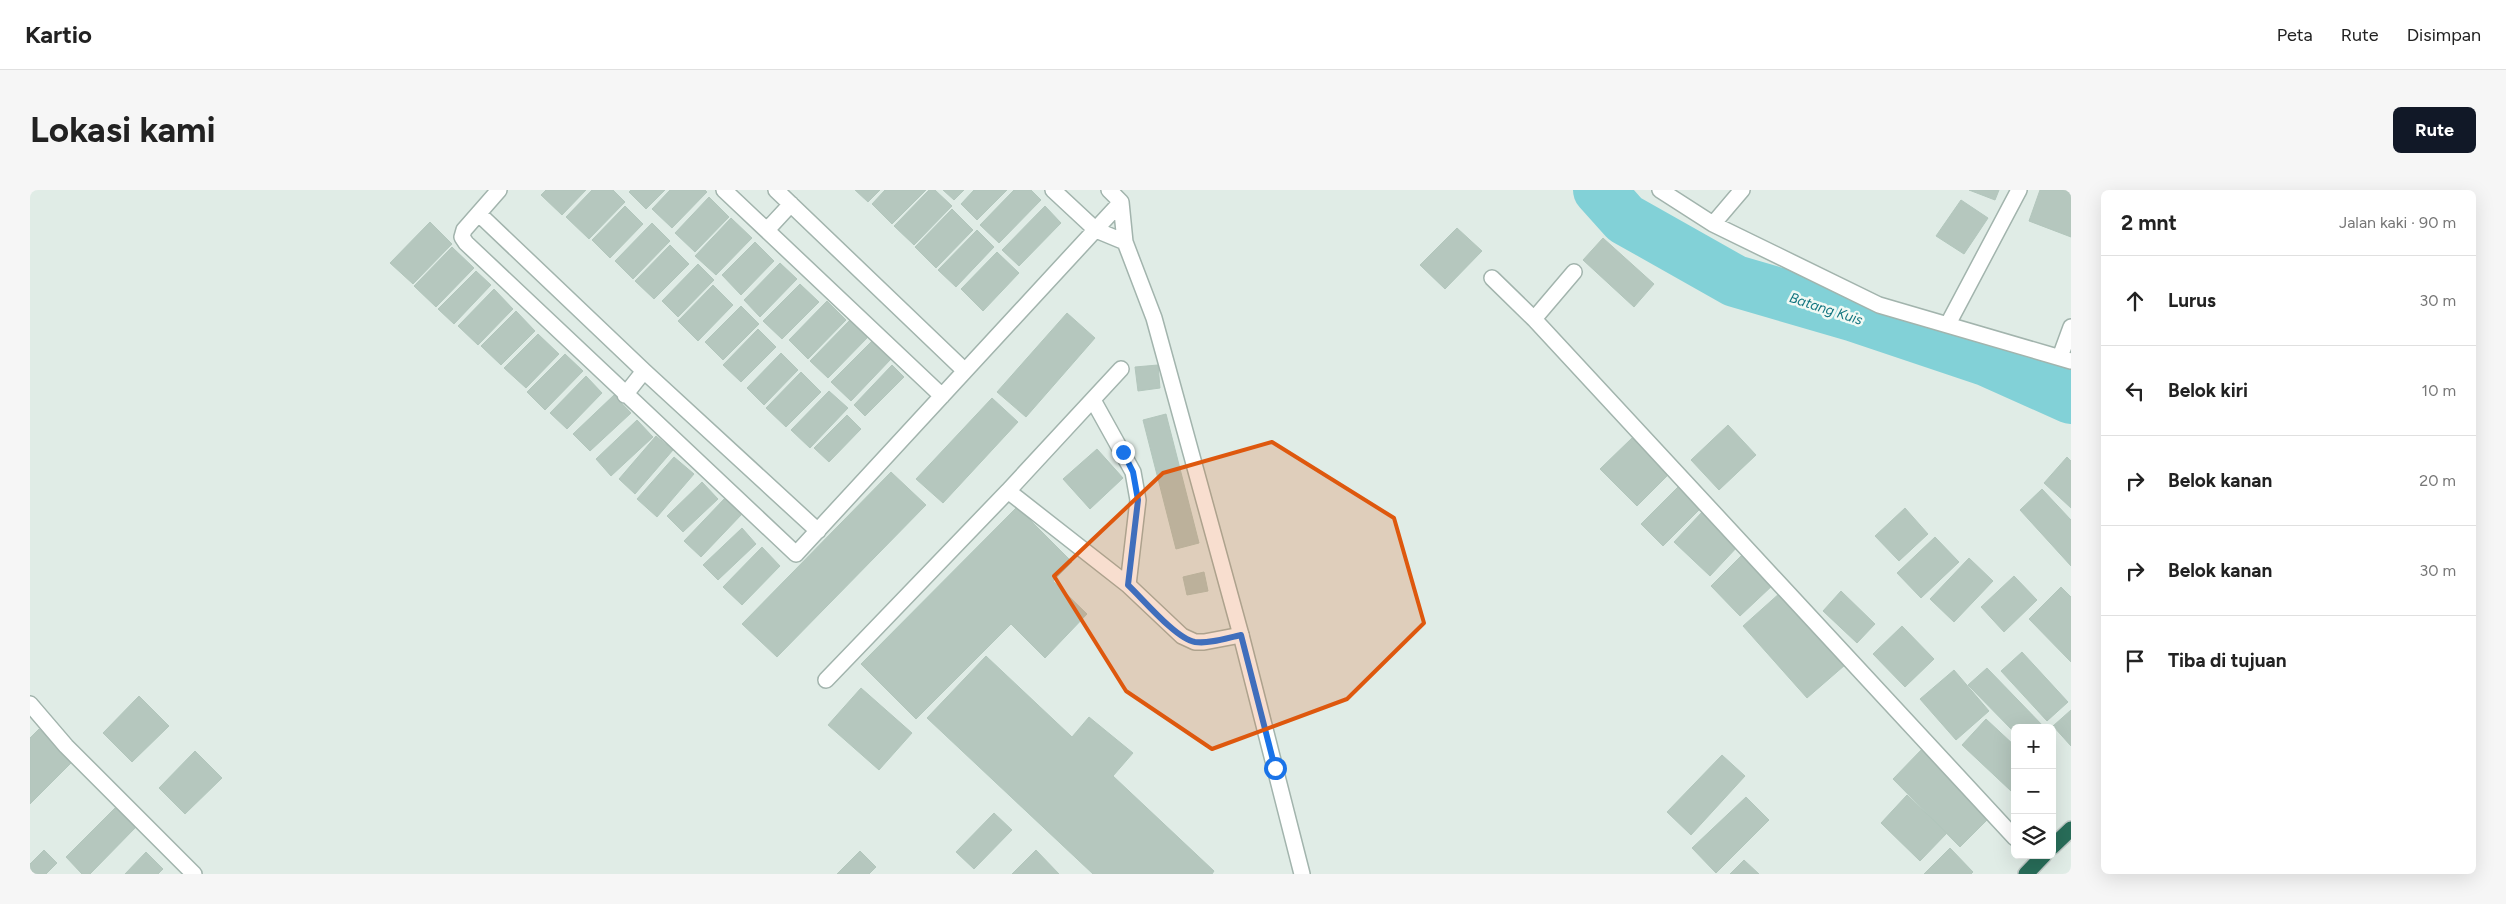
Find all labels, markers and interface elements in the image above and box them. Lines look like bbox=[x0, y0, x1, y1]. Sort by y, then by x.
text: Kartio bbox=[25, 20, 92, 49]
text: Peta bbox=[2277, 24, 2313, 46]
text: Rute bbox=[2341, 24, 2379, 46]
text: Disimpan bbox=[2407, 24, 2481, 46]
button: Rute bbox=[2393, 107, 2476, 153]
text: Lokasi kami bbox=[30, 109, 216, 151]
text: 2 mnt bbox=[2121, 210, 2177, 235]
text: Jalan kaki · 90 m bbox=[2339, 213, 2456, 232]
icon: ahead bbox=[2121, 287, 2149, 315]
water label: Batang Kuis bbox=[1787, 289, 1865, 329]
text: Lurus bbox=[2168, 289, 2216, 312]
text: 30 m bbox=[2419, 291, 2456, 310]
icon: left bbox=[2121, 377, 2149, 405]
text: Belok kiri bbox=[2168, 379, 2248, 402]
text: 10 m bbox=[2422, 381, 2456, 400]
route end bbox=[1112, 441, 1135, 464]
icon: right bbox=[2121, 467, 2149, 495]
text: Belok kanan bbox=[2168, 469, 2272, 492]
text: 20 m bbox=[2419, 471, 2456, 490]
icon: right bbox=[2121, 557, 2149, 585]
text: Belok kanan bbox=[2168, 559, 2272, 582]
text: 30 m bbox=[2419, 561, 2456, 580]
icon: arrive bbox=[2121, 647, 2149, 675]
text: Tiba di tujuan bbox=[2168, 649, 2287, 672]
map controls bbox=[2011, 724, 2056, 859]
button: + bbox=[2011, 724, 2056, 769]
route start bbox=[1264, 757, 1287, 780]
button: − bbox=[2011, 769, 2056, 814]
button: layers bbox=[2011, 814, 2056, 859]

